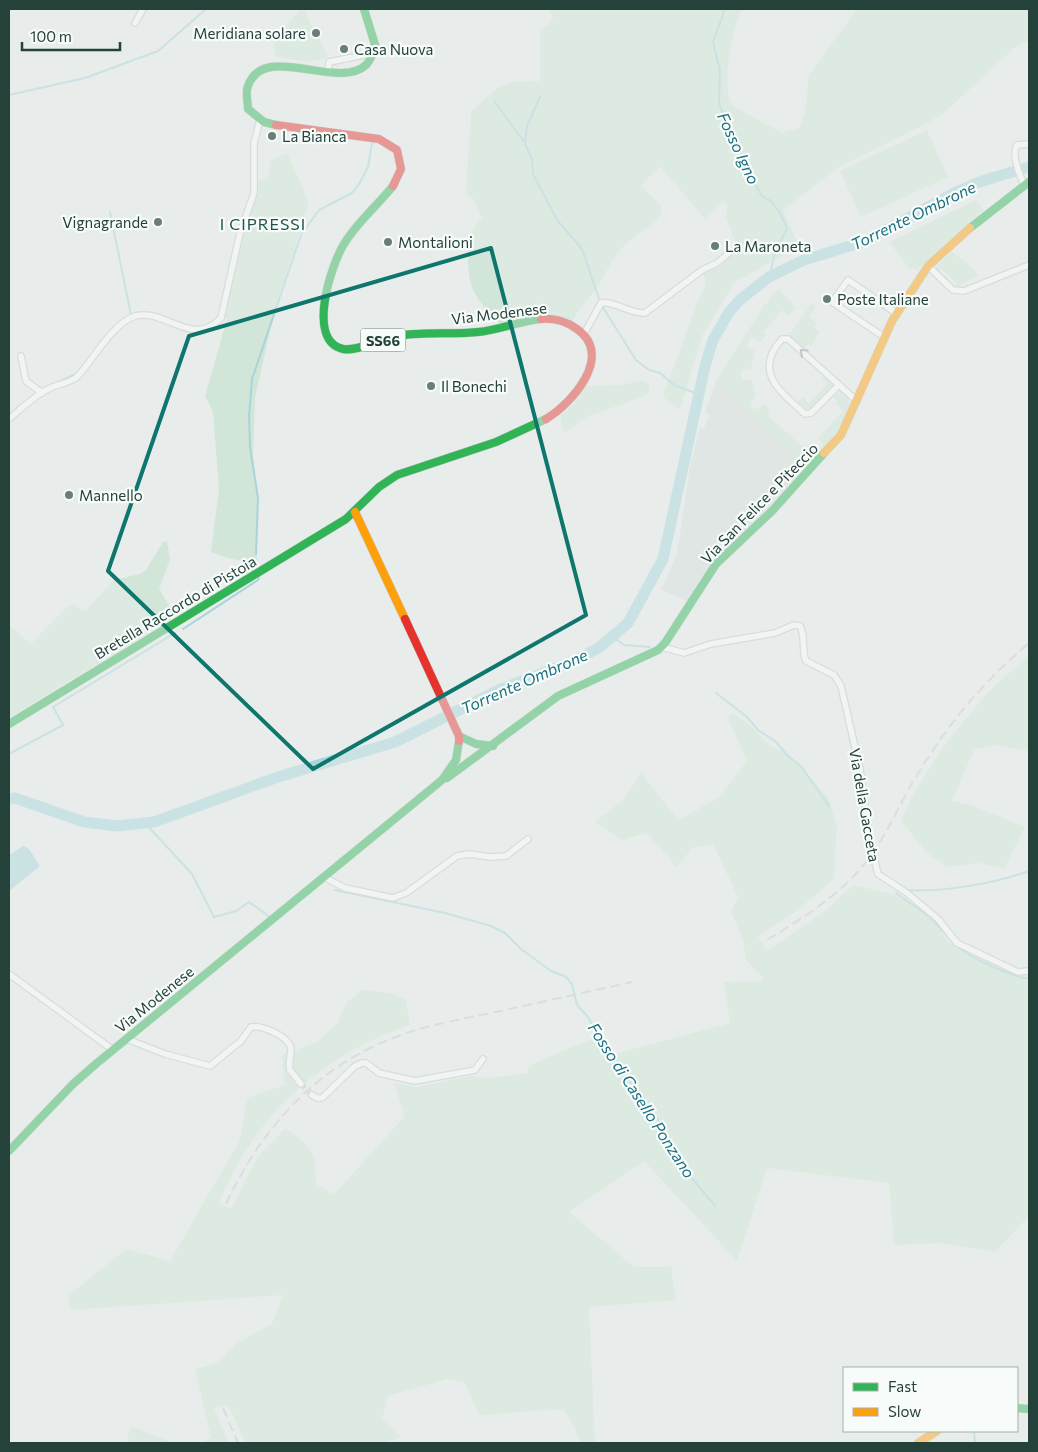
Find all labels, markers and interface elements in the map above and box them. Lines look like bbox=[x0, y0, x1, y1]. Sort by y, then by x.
scale bar bbox=[22, 20, 120, 52]
place label: Meridiana solare bbox=[193, 24, 306, 42]
text: 100 m bbox=[30, 27, 72, 45]
marker: Meridiana solare bbox=[310, 27, 322, 39]
place label: Casa Nuova bbox=[354, 40, 433, 58]
marker: Casa Nuova bbox=[338, 43, 350, 55]
water label: Fosso Igno bbox=[714, 109, 764, 187]
place label: La Bianca bbox=[282, 127, 347, 145]
marker: La Bianca bbox=[266, 130, 278, 142]
water label: Torrente Ombrone bbox=[848, 176, 979, 253]
place label: Vignagrande bbox=[62, 213, 148, 231]
district label: I CIPRESSI bbox=[220, 214, 306, 233]
marker: Vignagrande bbox=[152, 216, 164, 228]
place label: Montalioni bbox=[398, 233, 473, 251]
marker: Montalioni bbox=[382, 236, 394, 248]
place label: La Maroneta bbox=[725, 237, 811, 255]
marker: La Maroneta bbox=[709, 240, 721, 252]
place label: Poste Italiane bbox=[837, 290, 929, 308]
marker: Poste Italiane bbox=[821, 293, 833, 305]
street label: Via Modenese bbox=[450, 298, 548, 328]
road number: SS66 bbox=[360, 328, 406, 352]
one-way arrow bbox=[799, 349, 808, 358]
place label: Il Bonechi bbox=[441, 377, 507, 395]
marker: Il Bonechi bbox=[425, 380, 437, 392]
street label: Via San Felice e Piteccio bbox=[697, 439, 821, 567]
place label: Mannello bbox=[79, 486, 143, 504]
marker: Mannello bbox=[63, 489, 75, 501]
street label: Bretella Raccordo di Pistoia bbox=[91, 552, 259, 662]
water label: Torrente Ombrone bbox=[458, 644, 591, 717]
street label: Via della Gacceta bbox=[846, 747, 884, 863]
street label: Via Modenese bbox=[111, 962, 197, 1036]
water label: Fosso di Casello Ponzano bbox=[585, 1019, 699, 1181]
legend bbox=[843, 1367, 1018, 1432]
text: Fast bbox=[888, 1377, 917, 1395]
text: Slow bbox=[888, 1402, 921, 1420]

